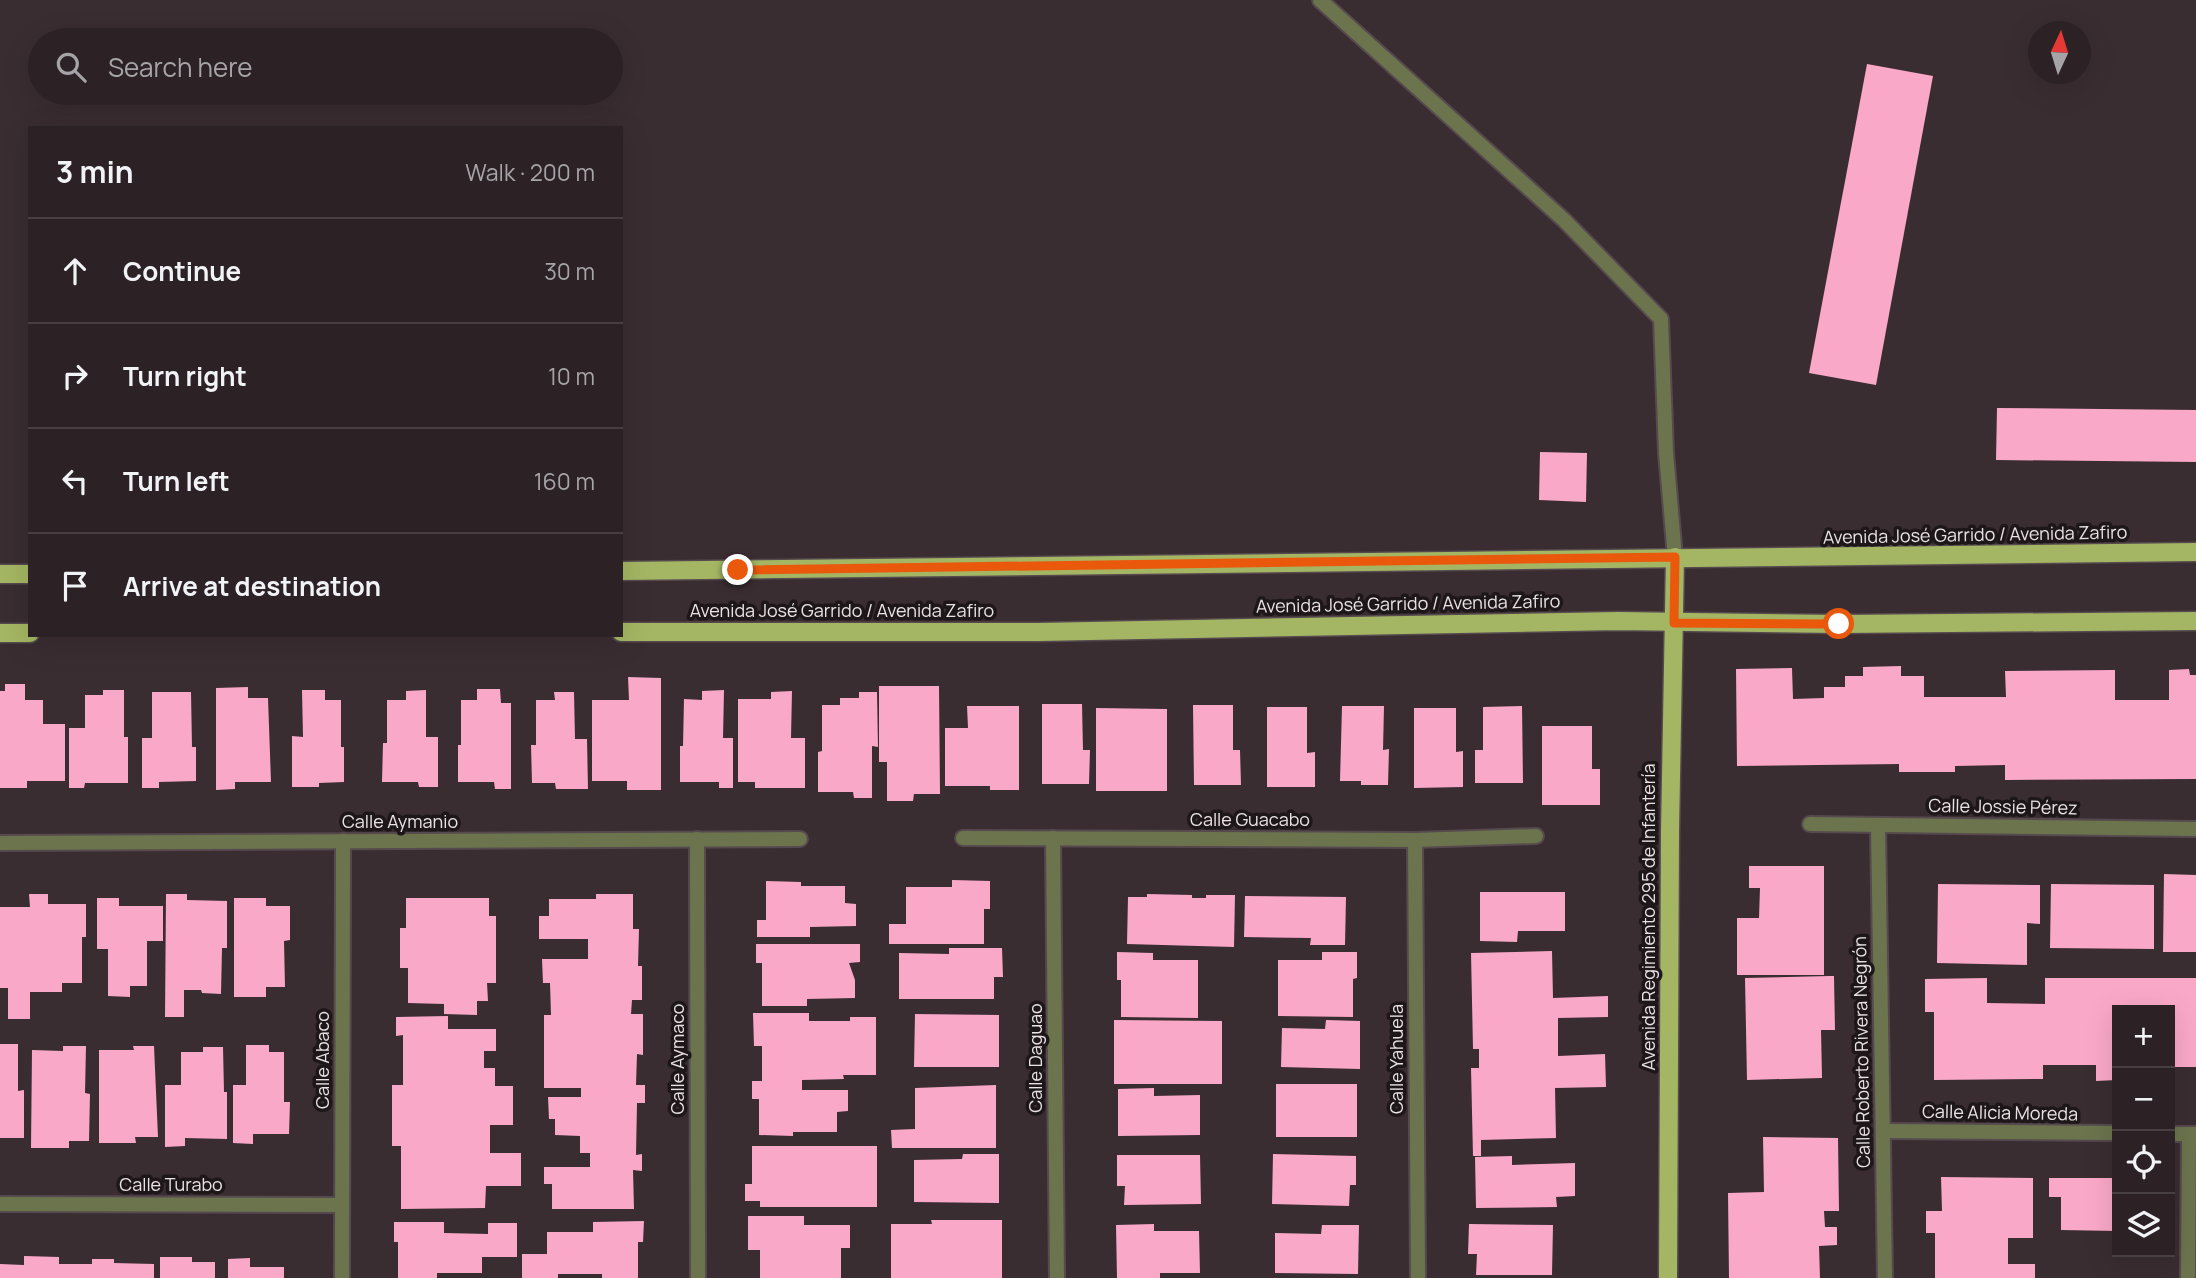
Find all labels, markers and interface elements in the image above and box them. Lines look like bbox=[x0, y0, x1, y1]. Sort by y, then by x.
north arrow bbox=[2028, 21, 2091, 84]
search box bbox=[28, 28, 623, 105]
icon: search bbox=[52, 48, 90, 86]
text: Search here bbox=[108, 49, 253, 85]
text: 3 min bbox=[56, 151, 134, 192]
text: Walk · 200 m bbox=[465, 156, 595, 188]
icon: ahead bbox=[56, 252, 94, 290]
text: Continue bbox=[123, 253, 241, 289]
text: 30 m bbox=[544, 255, 595, 287]
icon: right bbox=[56, 357, 94, 395]
text: Turn right bbox=[123, 358, 247, 394]
text: 10 m bbox=[548, 360, 595, 392]
icon: left bbox=[56, 462, 94, 500]
text: Turn left bbox=[123, 463, 230, 499]
text: 160 m bbox=[534, 465, 595, 497]
street label: Avenida José Garrido / Avenida Zafiro bbox=[1823, 519, 2127, 549]
route end bbox=[722, 554, 753, 585]
icon: arrive bbox=[56, 567, 94, 605]
text: Arrive at destination bbox=[123, 568, 381, 604]
street label: Avenida José Garrido / Avenida Zafiro bbox=[1256, 588, 1560, 618]
street label: Avenida José Garrido / Avenida Zafiro bbox=[690, 598, 994, 622]
route start bbox=[1823, 608, 1854, 639]
street label: Avenida Regimiento 295 de Infantería bbox=[1636, 763, 1660, 1071]
street label: Calle Jossie Pérez bbox=[1928, 793, 2078, 819]
street label: Calle Guacabo bbox=[1190, 807, 1310, 831]
street label: Calle Aymanio bbox=[342, 809, 458, 833]
street label: Calle Roberto Rivera Negrón bbox=[1847, 936, 1875, 1168]
street label: Calle Aymaco bbox=[665, 1003, 689, 1115]
street label: Calle Daguao bbox=[1023, 1003, 1047, 1113]
street label: Calle Yahuela bbox=[1384, 1004, 1408, 1114]
map controls bbox=[2112, 1005, 2175, 1257]
button: + bbox=[2112, 1005, 2175, 1068]
street label: Calle Abaco bbox=[310, 1011, 334, 1109]
button: − bbox=[2112, 1068, 2175, 1131]
street label: Calle Alicia Moreda bbox=[1922, 1099, 2078, 1125]
button: locate bbox=[2112, 1131, 2175, 1194]
street label: Calle Turabo bbox=[119, 1172, 223, 1196]
button: layers bbox=[2112, 1194, 2175, 1257]

